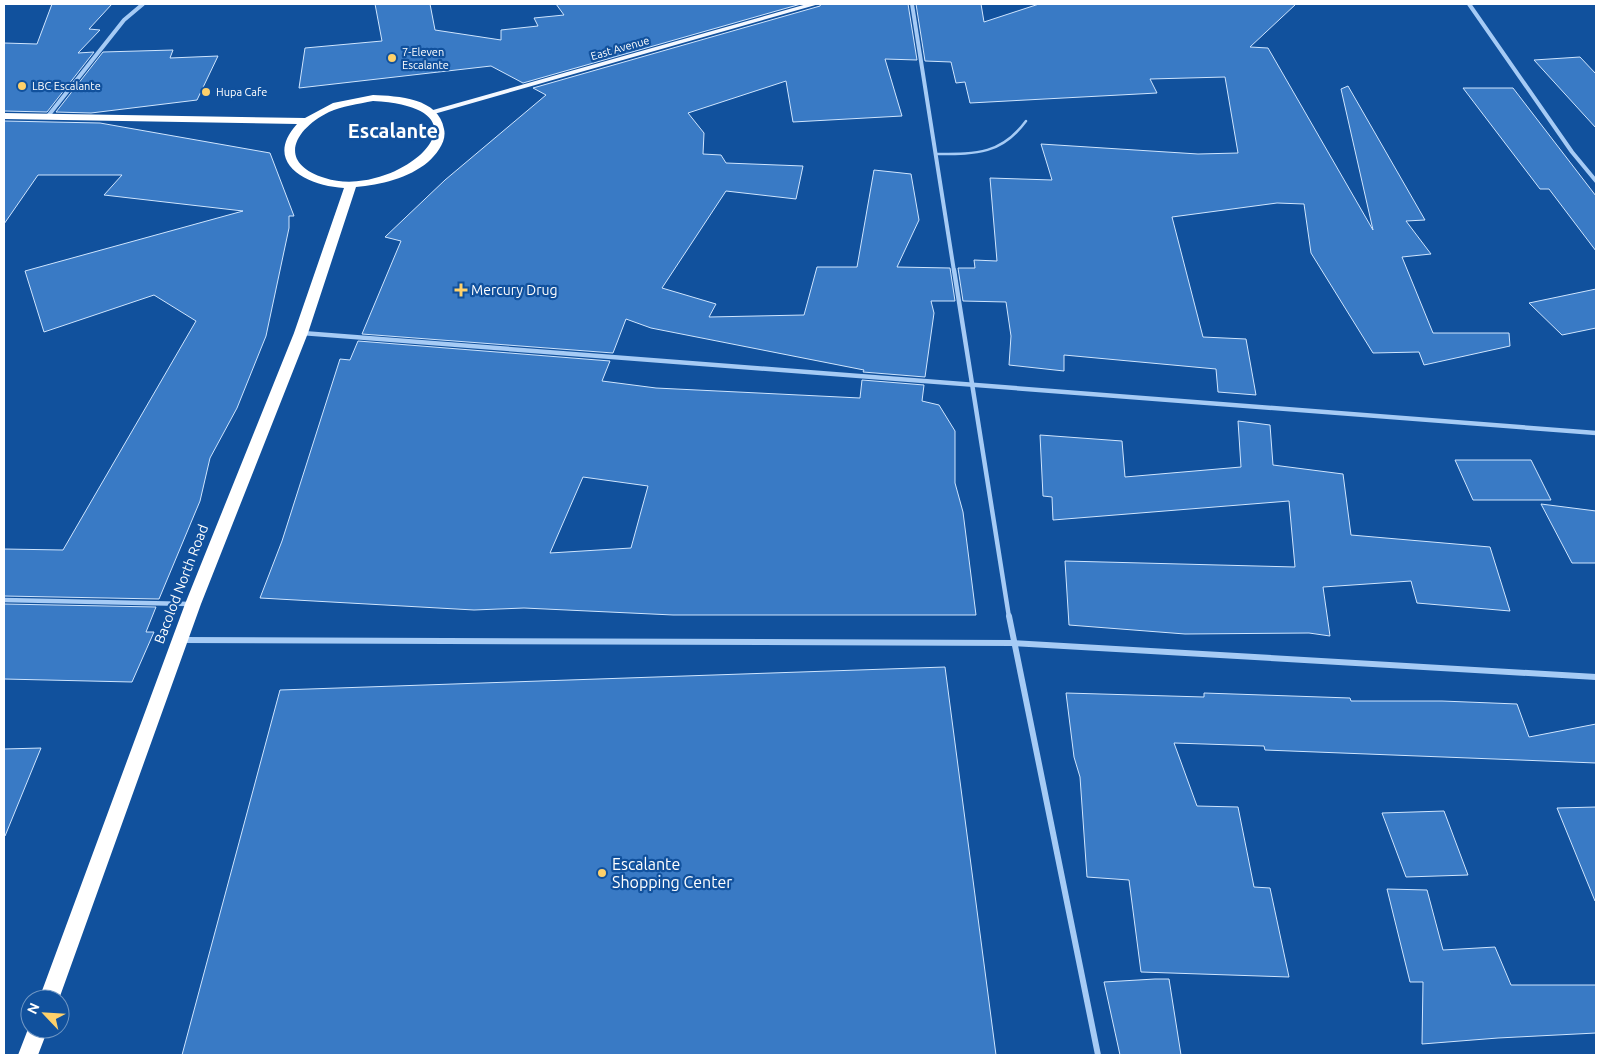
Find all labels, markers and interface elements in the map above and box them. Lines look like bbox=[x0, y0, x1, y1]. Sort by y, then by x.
street label: East Avenue bbox=[589, 34, 651, 62]
place label: 7-Eleven Escalante bbox=[402, 46, 449, 71]
marker: 7-Eleven Escalante bbox=[386, 52, 398, 64]
marker: LBC Escalante bbox=[16, 80, 28, 92]
place label: LBC Escalante bbox=[32, 80, 101, 92]
marker: Hupa Cafe bbox=[200, 86, 212, 98]
place label: Hupa Cafe bbox=[216, 86, 267, 98]
district label: Escalante bbox=[348, 119, 438, 142]
place label: Mercury Drug bbox=[471, 282, 558, 298]
marker: Mercury Drug bbox=[455, 284, 467, 296]
street label: Bacolod North Road bbox=[151, 522, 211, 646]
place label: Escalante Shopping Center bbox=[612, 855, 732, 891]
marker: Escalante Shopping Center bbox=[596, 867, 608, 879]
north arrow bbox=[20, 989, 70, 1039]
text: N bbox=[24, 1000, 43, 1017]

